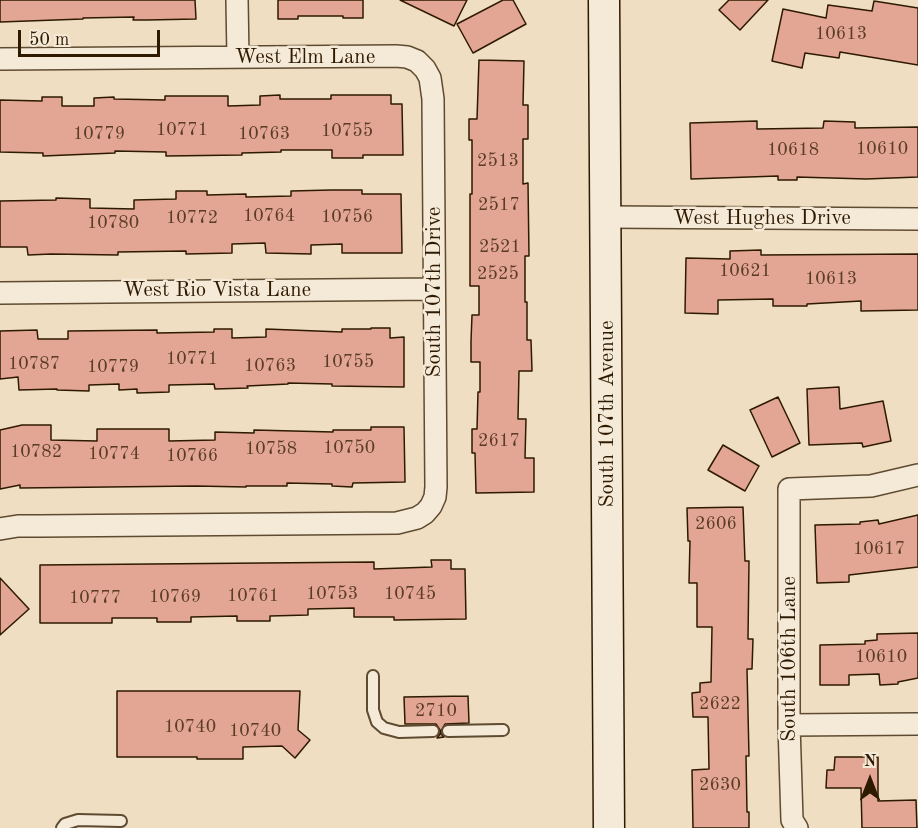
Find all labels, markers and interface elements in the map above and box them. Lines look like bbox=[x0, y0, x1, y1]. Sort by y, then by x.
scale bar bbox=[21, 18, 164, 56]
house number: 10613 bbox=[815, 23, 867, 45]
text: 50 m bbox=[29, 31, 69, 49]
street label: West Elm Lane bbox=[235, 44, 375, 70]
house number: 10771 bbox=[156, 119, 208, 141]
house number: 10755 bbox=[321, 120, 373, 142]
house number: 10779 bbox=[73, 123, 125, 145]
house number: 10763 bbox=[238, 123, 290, 145]
house number: 10610 bbox=[856, 138, 908, 160]
house number: 10618 bbox=[767, 139, 819, 161]
house number: 2513 bbox=[477, 150, 519, 172]
house number: 2517 bbox=[478, 194, 520, 216]
house number: 10764 bbox=[243, 205, 295, 227]
street label: West Hughes Drive bbox=[673, 205, 851, 231]
house number: 10756 bbox=[321, 206, 373, 228]
house number: 10772 bbox=[166, 207, 218, 229]
street label: South 107th Drive bbox=[421, 207, 447, 377]
house number: 10780 bbox=[87, 212, 139, 234]
house number: 2521 bbox=[479, 236, 521, 258]
house number: 10621 bbox=[719, 260, 771, 282]
house number: 2525 bbox=[477, 263, 519, 285]
house number: 10613 bbox=[805, 268, 857, 290]
street label: West Rio Vista Lane bbox=[123, 277, 311, 303]
street label: South 107th Avenue bbox=[594, 320, 620, 508]
house number: 10771 bbox=[166, 348, 218, 370]
house number: 10755 bbox=[322, 351, 374, 373]
house number: 10787 bbox=[8, 353, 60, 375]
house number: 10763 bbox=[244, 355, 296, 377]
house number: 10779 bbox=[87, 356, 139, 378]
house number: 2617 bbox=[478, 430, 520, 452]
house number: 10750 bbox=[323, 437, 375, 459]
house number: 10758 bbox=[245, 438, 297, 460]
house number: 10782 bbox=[10, 441, 62, 463]
house number: 10774 bbox=[88, 443, 140, 465]
house number: 10766 bbox=[166, 445, 218, 467]
house number: 2606 bbox=[695, 513, 737, 535]
house number: 10617 bbox=[853, 538, 905, 560]
street label: South 106th Lane bbox=[776, 576, 802, 742]
house number: 10753 bbox=[306, 583, 358, 605]
house number: 10745 bbox=[384, 583, 436, 605]
house number: 10761 bbox=[227, 585, 279, 607]
house number: 10769 bbox=[149, 586, 201, 608]
house number: 10777 bbox=[69, 587, 121, 609]
house number: 10610 bbox=[855, 646, 907, 668]
house number: 2622 bbox=[699, 693, 741, 715]
house number: 2710 bbox=[415, 700, 457, 722]
house number: 10740 bbox=[164, 716, 216, 738]
house number: 10740 bbox=[229, 720, 281, 742]
north arrow bbox=[840, 750, 900, 810]
text: N bbox=[864, 754, 876, 770]
house number: 2630 bbox=[699, 774, 741, 796]

